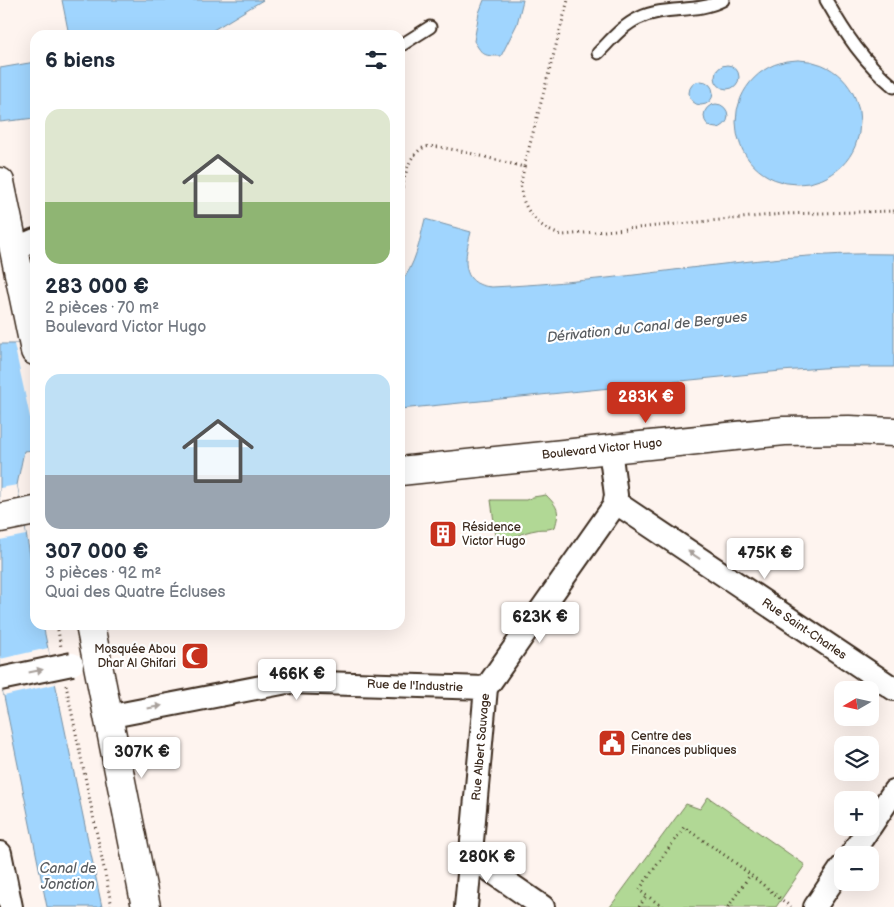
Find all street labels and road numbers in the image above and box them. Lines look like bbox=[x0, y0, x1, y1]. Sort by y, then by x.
street label: Boulevard Victor Hugo bbox=[541, 435, 663, 463]
street label: Rue Saint-Charles bbox=[759, 595, 849, 663]
street label: Rue de l'Industrie bbox=[367, 677, 463, 695]
street label: Rue Albert Sauvage bbox=[469, 693, 493, 801]

